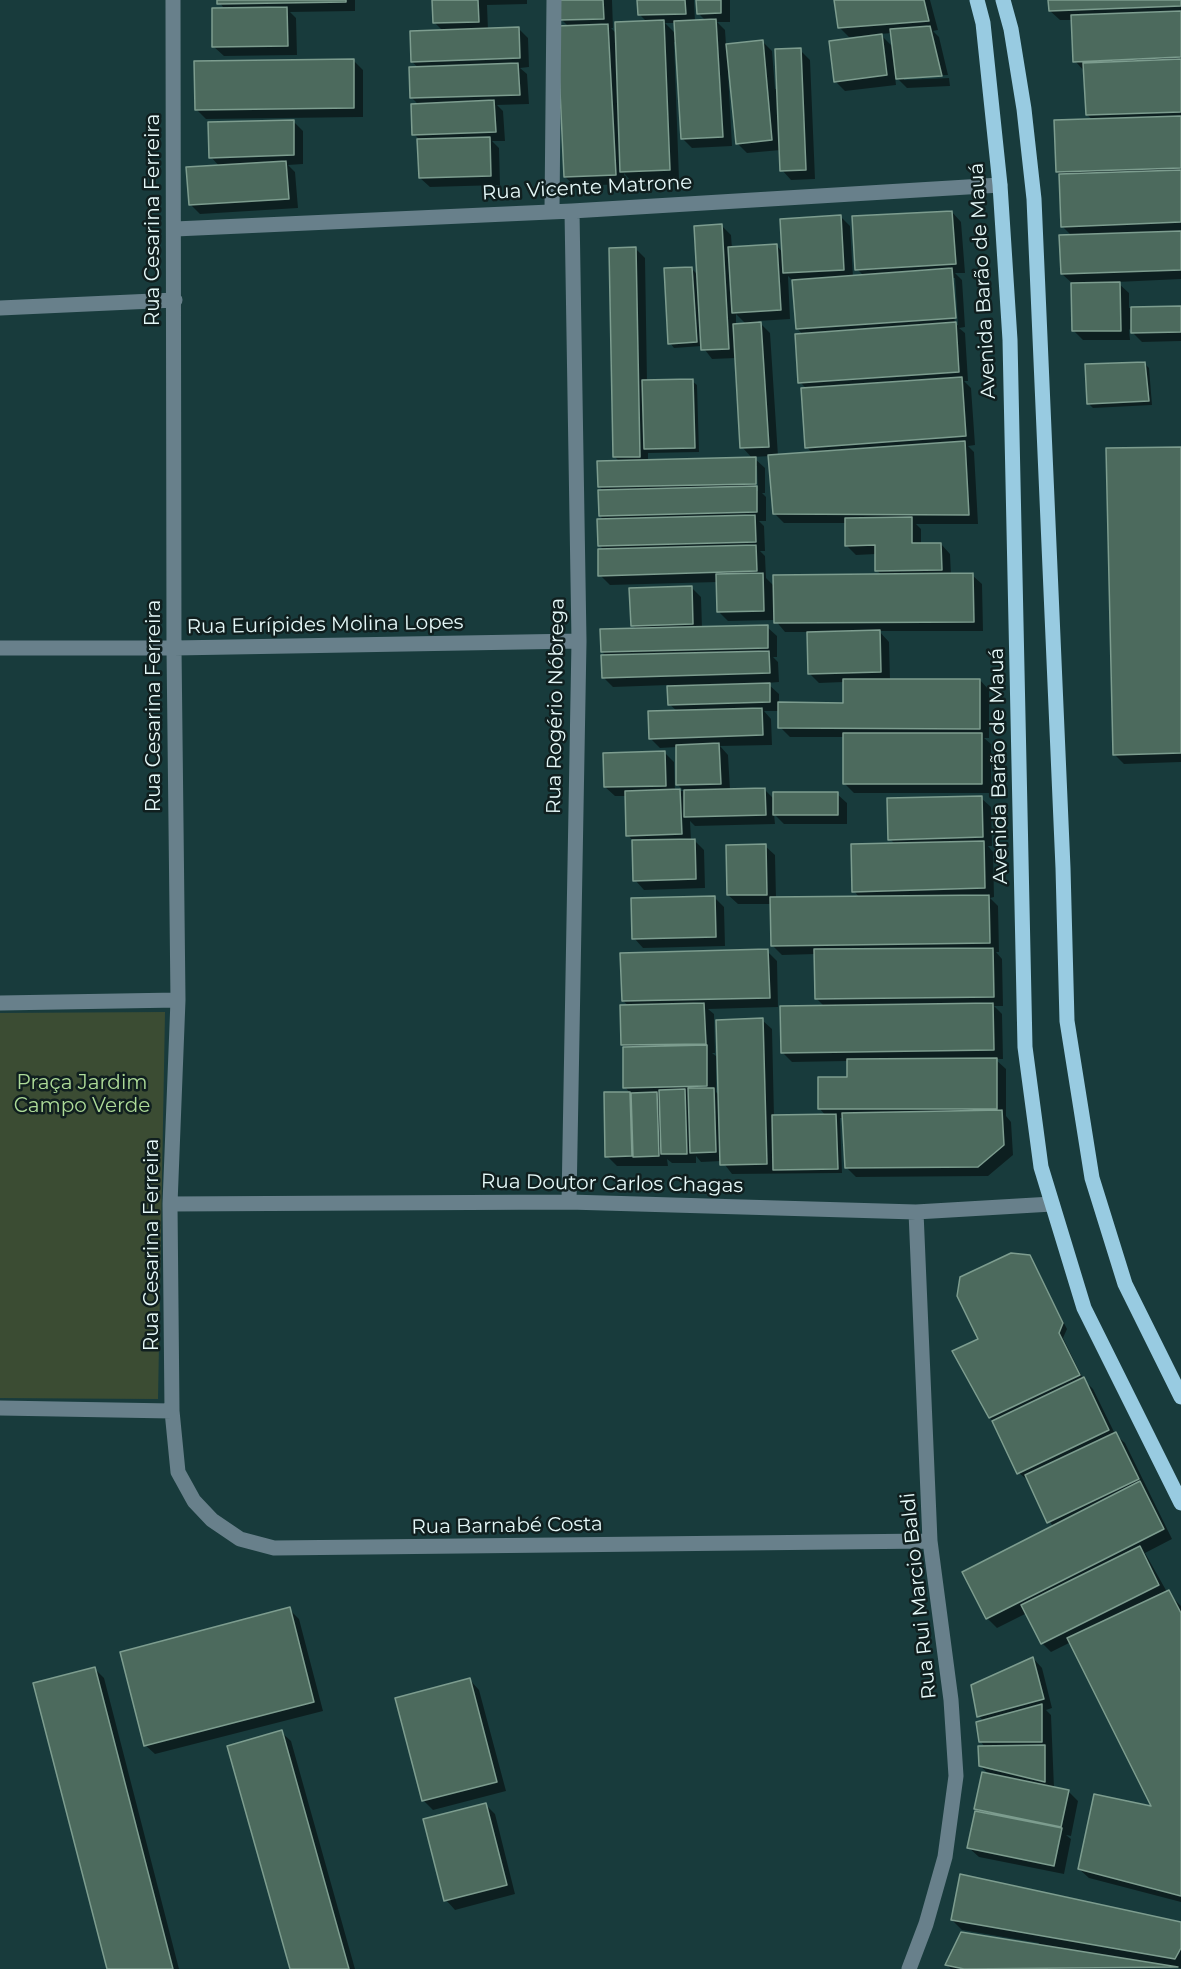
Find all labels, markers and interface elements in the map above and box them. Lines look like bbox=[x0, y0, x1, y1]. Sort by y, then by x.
street label: Rua Cesarina Ferreira bbox=[141, 114, 165, 326]
street label: Avenida Barão de Mauá bbox=[965, 162, 1001, 400]
street label: Rua Vicente Matrone bbox=[481, 171, 693, 205]
street label: Rua Rogério Nóbrega bbox=[542, 598, 570, 814]
street label: Rua Cesarina Ferreira bbox=[142, 600, 166, 812]
street label: Rua Eurípides Molina Lopes bbox=[186, 611, 464, 639]
street label: Avenida Barão de Mauá bbox=[985, 647, 1013, 885]
park label: Praça Jardim Campo Verde bbox=[14, 1071, 150, 1118]
street label: Rua Cesarina Ferreira bbox=[140, 1139, 164, 1351]
street label: Rua Doutor Carlos Chagas bbox=[481, 1170, 743, 1198]
street label: Rua Rui Marcio Baldi bbox=[896, 1492, 942, 1700]
street label: Rua Barnabé Costa bbox=[411, 1512, 603, 1540]

